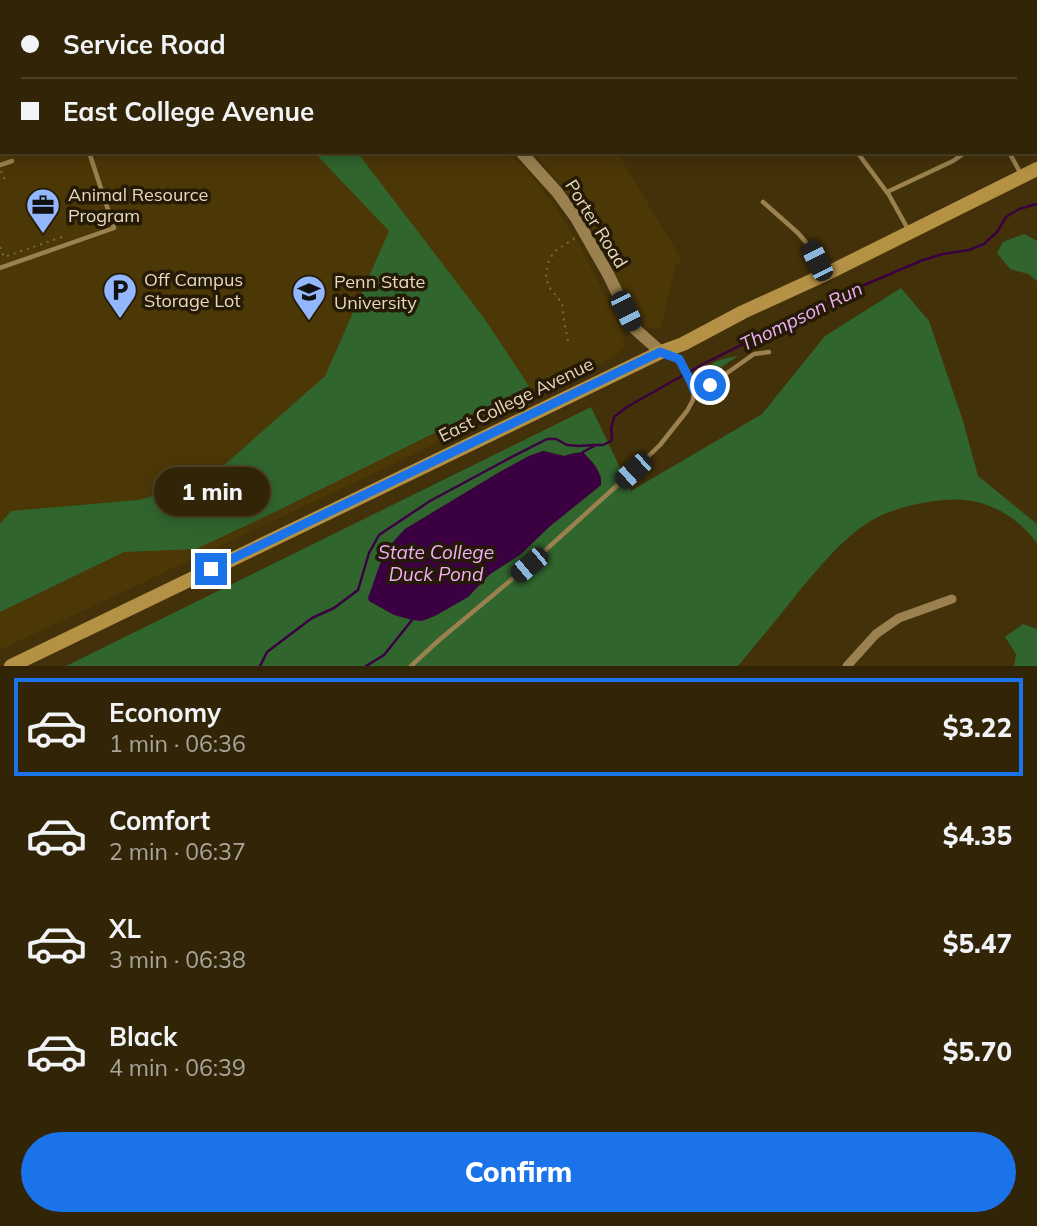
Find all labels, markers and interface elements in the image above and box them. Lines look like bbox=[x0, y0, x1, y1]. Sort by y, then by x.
text: Service Road bbox=[63, 28, 226, 61]
text: East College Avenue bbox=[63, 95, 314, 128]
street label: Porter Road bbox=[560, 175, 633, 272]
place label: Animal Resource Program bbox=[68, 183, 208, 227]
office icon: Animal Resource Program bbox=[24, 186, 62, 235]
car bbox=[799, 238, 836, 284]
place label: Off Campus Storage Lot bbox=[144, 268, 243, 312]
place label: Penn State University bbox=[334, 270, 425, 314]
parking icon: Off Campus Storage Lot bbox=[101, 271, 139, 320]
school or university icon: Penn State University bbox=[290, 273, 328, 322]
water label: Thompson Run bbox=[736, 276, 866, 356]
car bbox=[608, 288, 645, 334]
street label: East College Avenue bbox=[435, 352, 597, 447]
route start bbox=[694, 369, 726, 401]
car bbox=[611, 449, 656, 493]
callout: 1 min bbox=[153, 468, 269, 516]
text: 1 min bbox=[181, 477, 243, 506]
water label: State College Duck Pond bbox=[378, 540, 494, 586]
car bbox=[507, 543, 552, 587]
route end bbox=[195, 553, 227, 585]
icon: car bbox=[25, 696, 88, 759]
text: Economy bbox=[109, 696, 221, 729]
text: $3.22 bbox=[943, 711, 1012, 744]
text: 1 min · 06:36 bbox=[109, 729, 246, 758]
icon: car bbox=[25, 804, 88, 867]
text: Comfort bbox=[109, 804, 210, 837]
text: $4.35 bbox=[943, 819, 1012, 852]
text: 2 min · 06:37 bbox=[109, 837, 246, 866]
icon: car bbox=[25, 912, 88, 975]
text: XL bbox=[109, 912, 141, 945]
text: $5.47 bbox=[943, 927, 1012, 960]
text: 3 min · 06:38 bbox=[109, 945, 246, 974]
icon: car bbox=[25, 1020, 88, 1083]
text: Black bbox=[109, 1020, 177, 1053]
text: $5.70 bbox=[943, 1035, 1012, 1068]
text: 4 min · 06:39 bbox=[109, 1053, 246, 1082]
button: Confirm bbox=[21, 1132, 1016, 1212]

